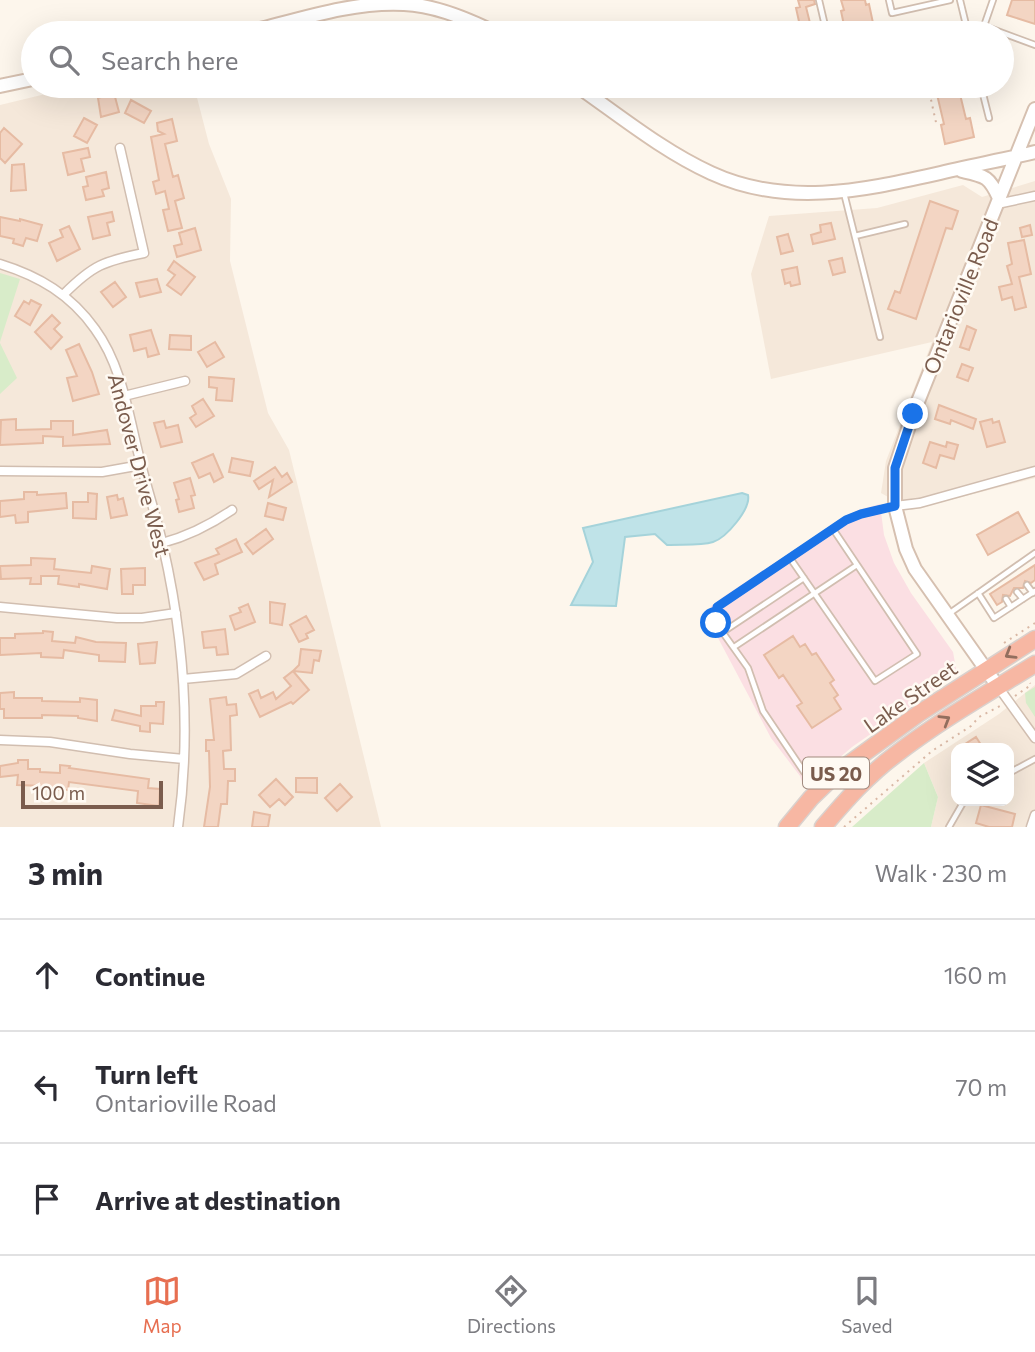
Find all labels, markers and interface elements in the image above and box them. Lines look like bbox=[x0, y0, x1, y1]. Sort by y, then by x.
search box bbox=[21, 21, 1014, 98]
icon: search bbox=[45, 41, 83, 79]
text: Search here bbox=[101, 44, 239, 75]
street label: Ontarioville Road bbox=[917, 214, 1003, 378]
street label: Andover Drive West bbox=[104, 371, 176, 559]
route end bbox=[897, 398, 928, 429]
route start bbox=[700, 607, 731, 638]
one-way arrow bbox=[1005, 646, 1018, 659]
street label: Lake Street bbox=[858, 655, 962, 737]
one-way arrow bbox=[938, 716, 951, 729]
map controls bbox=[951, 743, 1014, 806]
button: layers bbox=[951, 743, 1014, 806]
road number: US 20 bbox=[803, 758, 869, 788]
scale bar bbox=[21, 778, 163, 810]
text: 100 m bbox=[32, 781, 85, 804]
text: 3 min bbox=[28, 854, 103, 891]
text: Walk · 230 m bbox=[875, 859, 1007, 887]
icon: ahead bbox=[28, 956, 66, 994]
text: Continue bbox=[95, 960, 205, 991]
text: 160 m bbox=[944, 961, 1007, 989]
text: Turn left bbox=[95, 1058, 198, 1089]
icon: left bbox=[28, 1068, 66, 1106]
text: 70 m bbox=[955, 1073, 1007, 1101]
text: Ontarioville Road bbox=[95, 1089, 277, 1117]
icon: arrive bbox=[28, 1180, 66, 1218]
text: Arrive at destination bbox=[95, 1184, 341, 1215]
tab: Map bbox=[143, 1272, 182, 1337]
tab: Directions bbox=[467, 1272, 556, 1337]
tab: Saved bbox=[841, 1272, 892, 1337]

